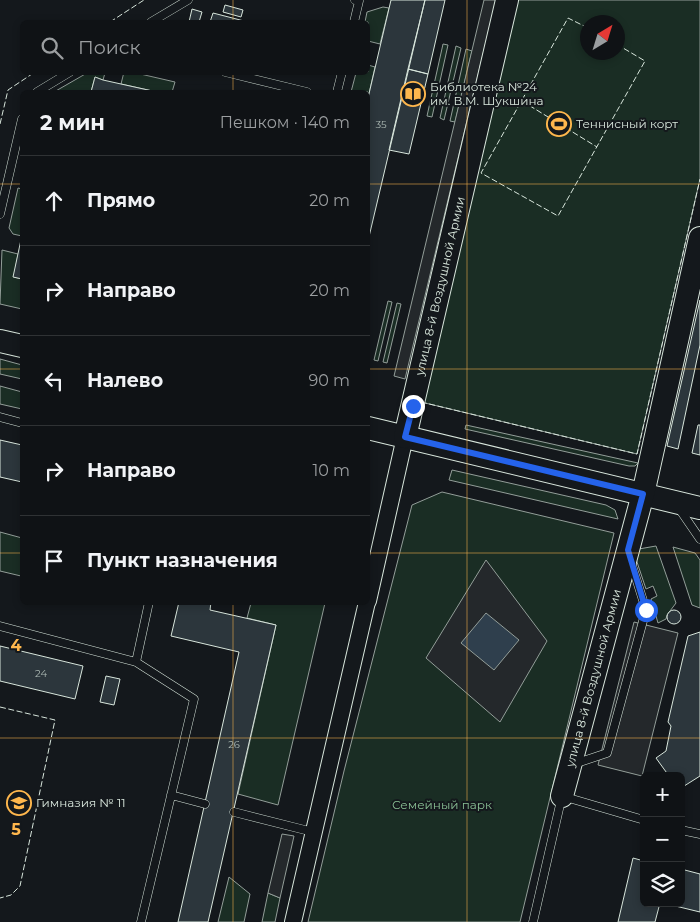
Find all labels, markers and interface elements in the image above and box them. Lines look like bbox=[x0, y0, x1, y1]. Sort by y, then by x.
north arrow bbox=[580, 15, 625, 60]
search box bbox=[20, 20, 370, 75]
icon: search bbox=[38, 34, 66, 62]
text: Поиск bbox=[78, 36, 141, 59]
place label: Библиотека №24 им. В.М. Шукшина bbox=[430, 79, 544, 108]
library icon: Библиотека №24 им. В.М. Шукшина bbox=[400, 81, 426, 107]
text: 2 мин bbox=[40, 110, 105, 135]
sports icon: Теннисный корт bbox=[546, 111, 572, 137]
text: Пешком · 140 m bbox=[220, 113, 350, 132]
place label: Теннисный корт bbox=[576, 116, 678, 131]
house number: 35 bbox=[375, 118, 387, 131]
icon: ahead bbox=[40, 187, 68, 215]
text: Прямо bbox=[87, 189, 155, 212]
text: 20 m bbox=[309, 191, 350, 210]
street label: улица 8-й Воздушной Армии bbox=[411, 195, 468, 378]
icon: right bbox=[40, 277, 68, 305]
text: Направо bbox=[87, 279, 176, 302]
text: 20 m bbox=[309, 281, 350, 300]
icon: left bbox=[40, 367, 68, 395]
text: Налево bbox=[87, 369, 163, 392]
text: 90 m bbox=[308, 371, 350, 390]
route end bbox=[402, 395, 425, 418]
icon: right bbox=[40, 457, 68, 485]
text: Направо bbox=[87, 459, 176, 482]
text: 10 m bbox=[312, 461, 350, 480]
icon: arrive bbox=[40, 547, 68, 575]
text: Пункт назначения bbox=[87, 549, 278, 572]
street label: улица 8-й Воздушной Армии bbox=[562, 588, 624, 770]
route start bbox=[635, 599, 658, 622]
text: 4 bbox=[10, 636, 22, 655]
house number: 24 bbox=[35, 667, 47, 680]
house number: 26 bbox=[228, 738, 240, 751]
map controls bbox=[640, 772, 685, 907]
button: + bbox=[640, 772, 685, 817]
school or university icon: Гимназия № 11 bbox=[6, 790, 32, 816]
place label: Гимназия № 11 bbox=[36, 795, 126, 810]
park label: Семейный парк bbox=[392, 797, 492, 812]
button: − bbox=[640, 817, 685, 862]
text: 5 bbox=[11, 820, 21, 839]
button: layers bbox=[640, 862, 685, 907]

